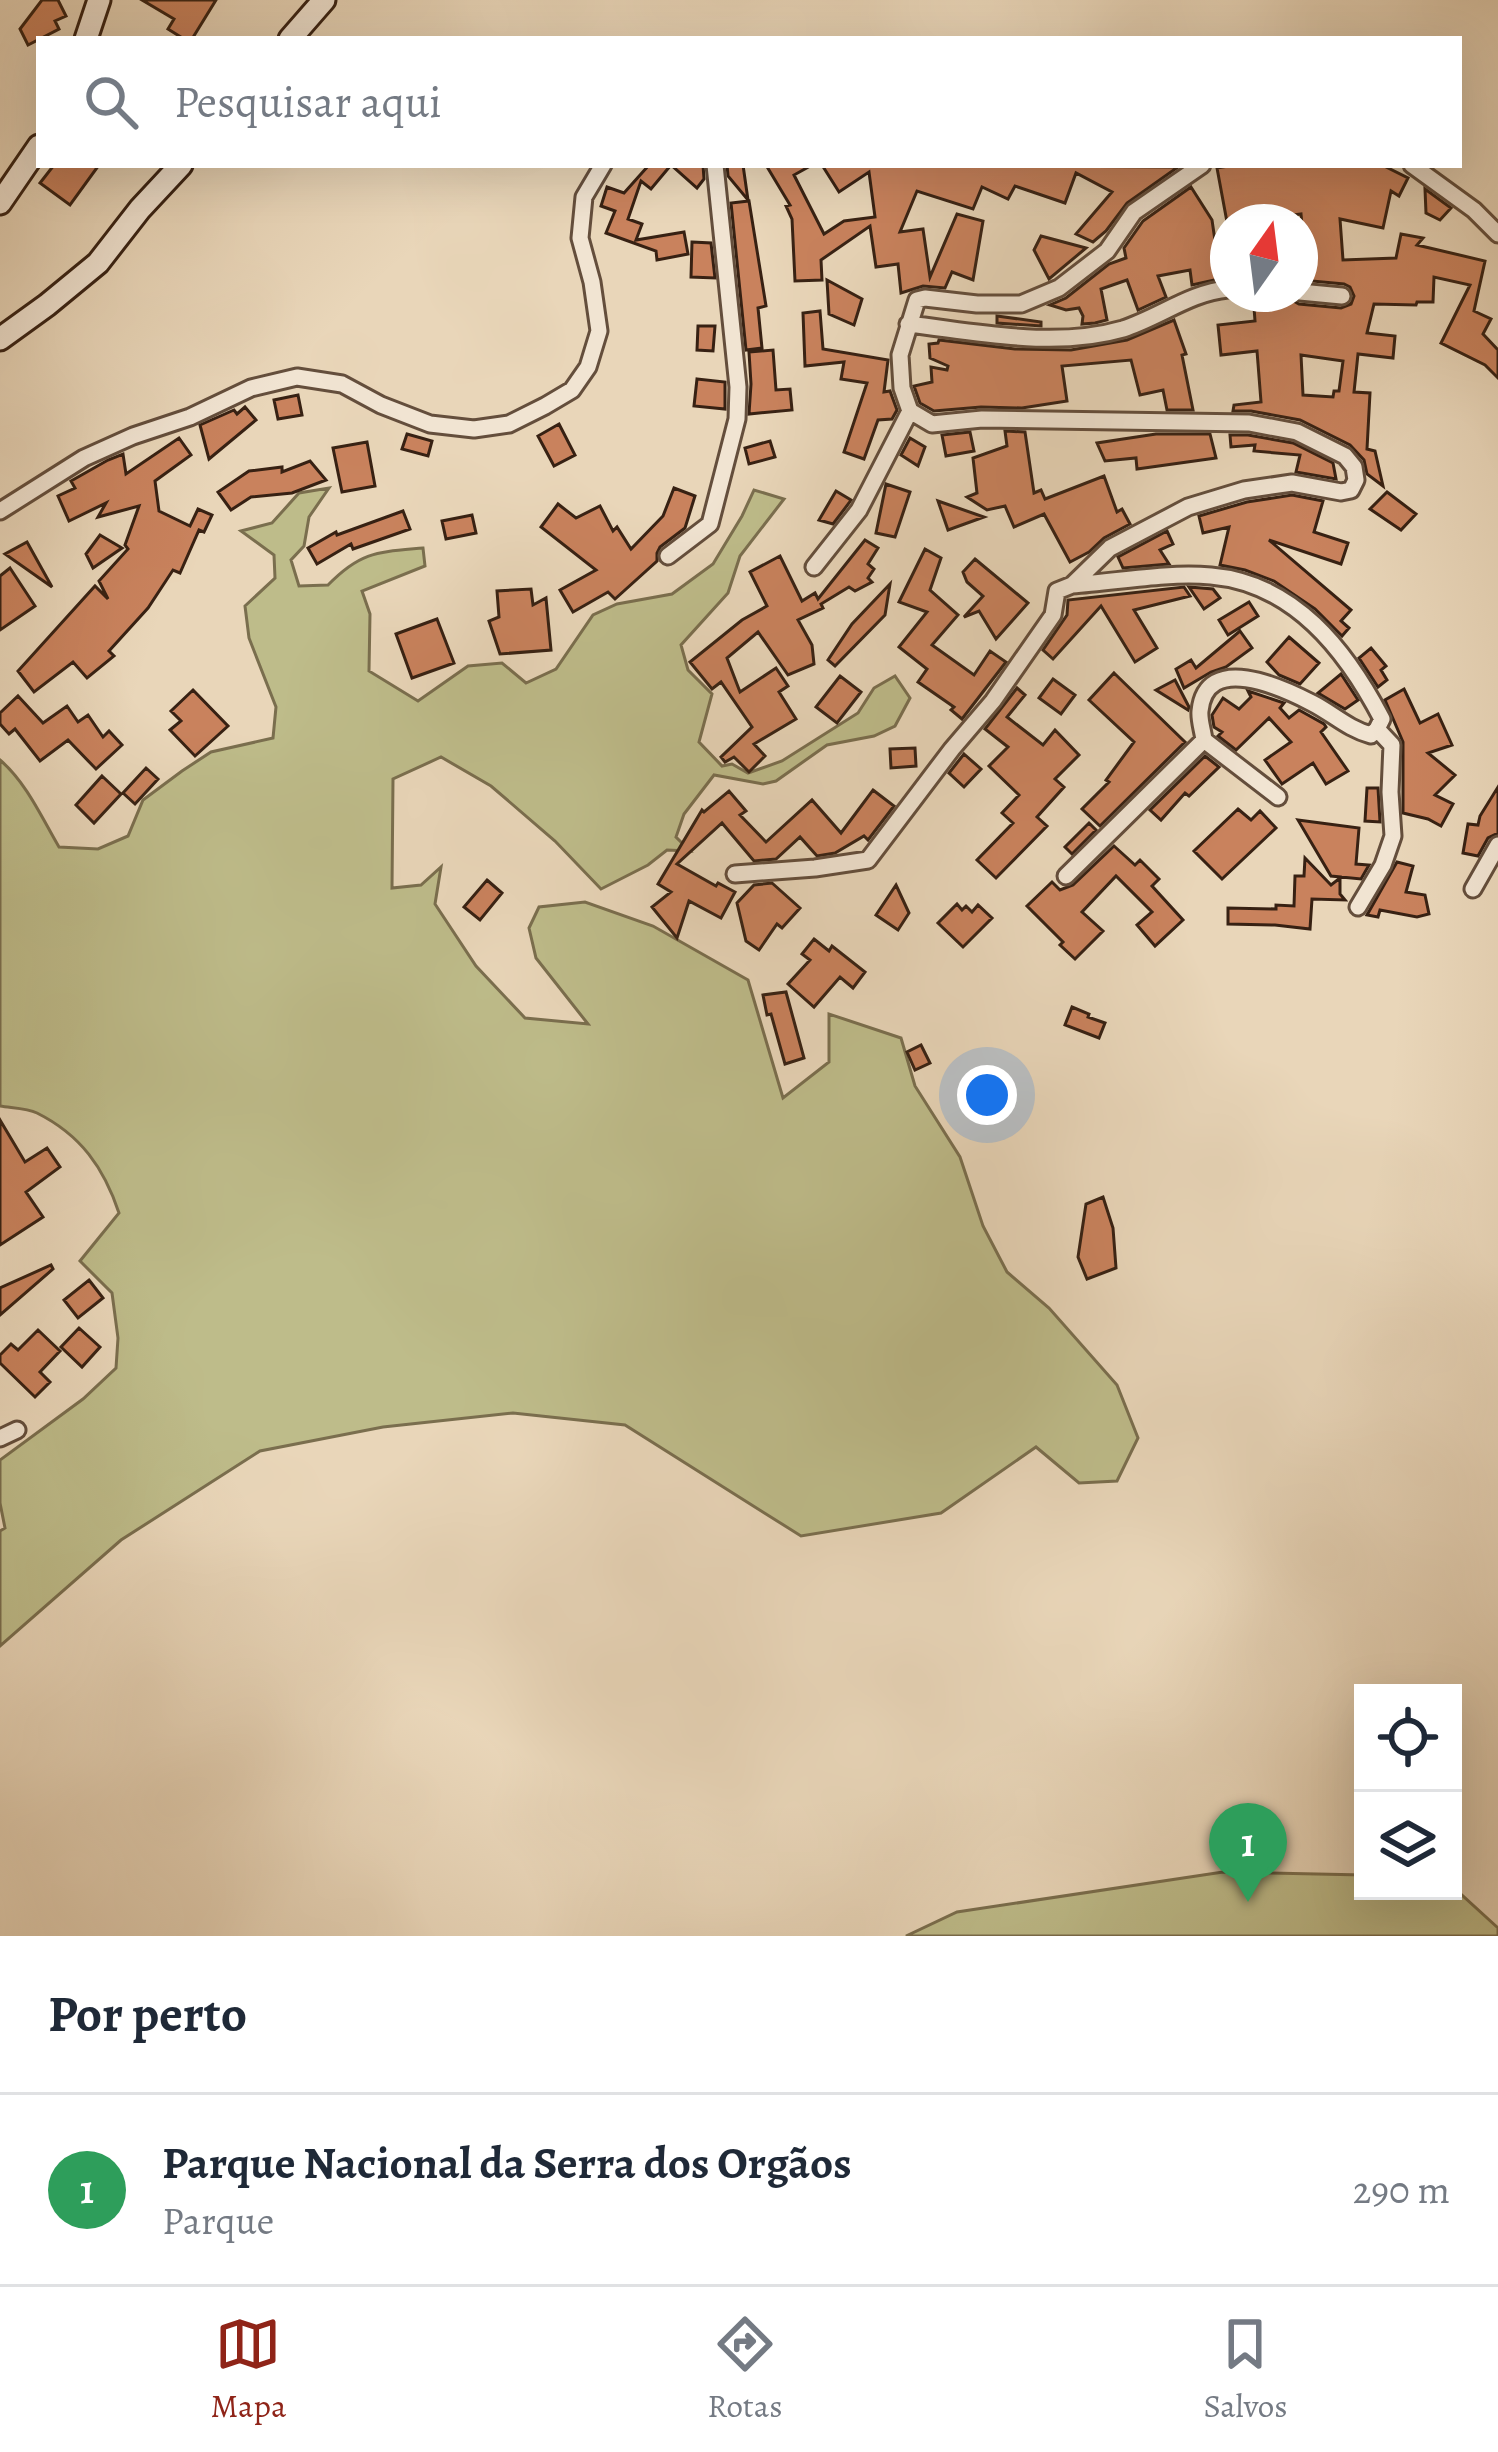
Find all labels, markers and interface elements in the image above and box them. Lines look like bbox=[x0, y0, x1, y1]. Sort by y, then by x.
search box bbox=[36, 36, 1462, 168]
icon: search bbox=[78, 69, 144, 135]
text: Pesquisar aqui bbox=[174, 71, 442, 133]
north arrow bbox=[1210, 204, 1318, 312]
your location bbox=[957, 1065, 1017, 1125]
map controls bbox=[1354, 1684, 1462, 1900]
button: locate bbox=[1354, 1684, 1462, 1792]
button: layers bbox=[1354, 1792, 1462, 1900]
pin: 1 bbox=[1209, 1803, 1287, 1902]
text: Por perto bbox=[48, 1979, 247, 2049]
text: Parque Nacional da Serra dos Orgãos bbox=[162, 2132, 852, 2194]
text: 1 bbox=[80, 2163, 94, 2216]
text: 290 m bbox=[1353, 2163, 1450, 2216]
text: Parque bbox=[162, 2194, 274, 2247]
tab: Mapa bbox=[210, 2311, 286, 2428]
tab: Rotas bbox=[707, 2311, 782, 2428]
tab: Salvos bbox=[1203, 2311, 1288, 2428]

